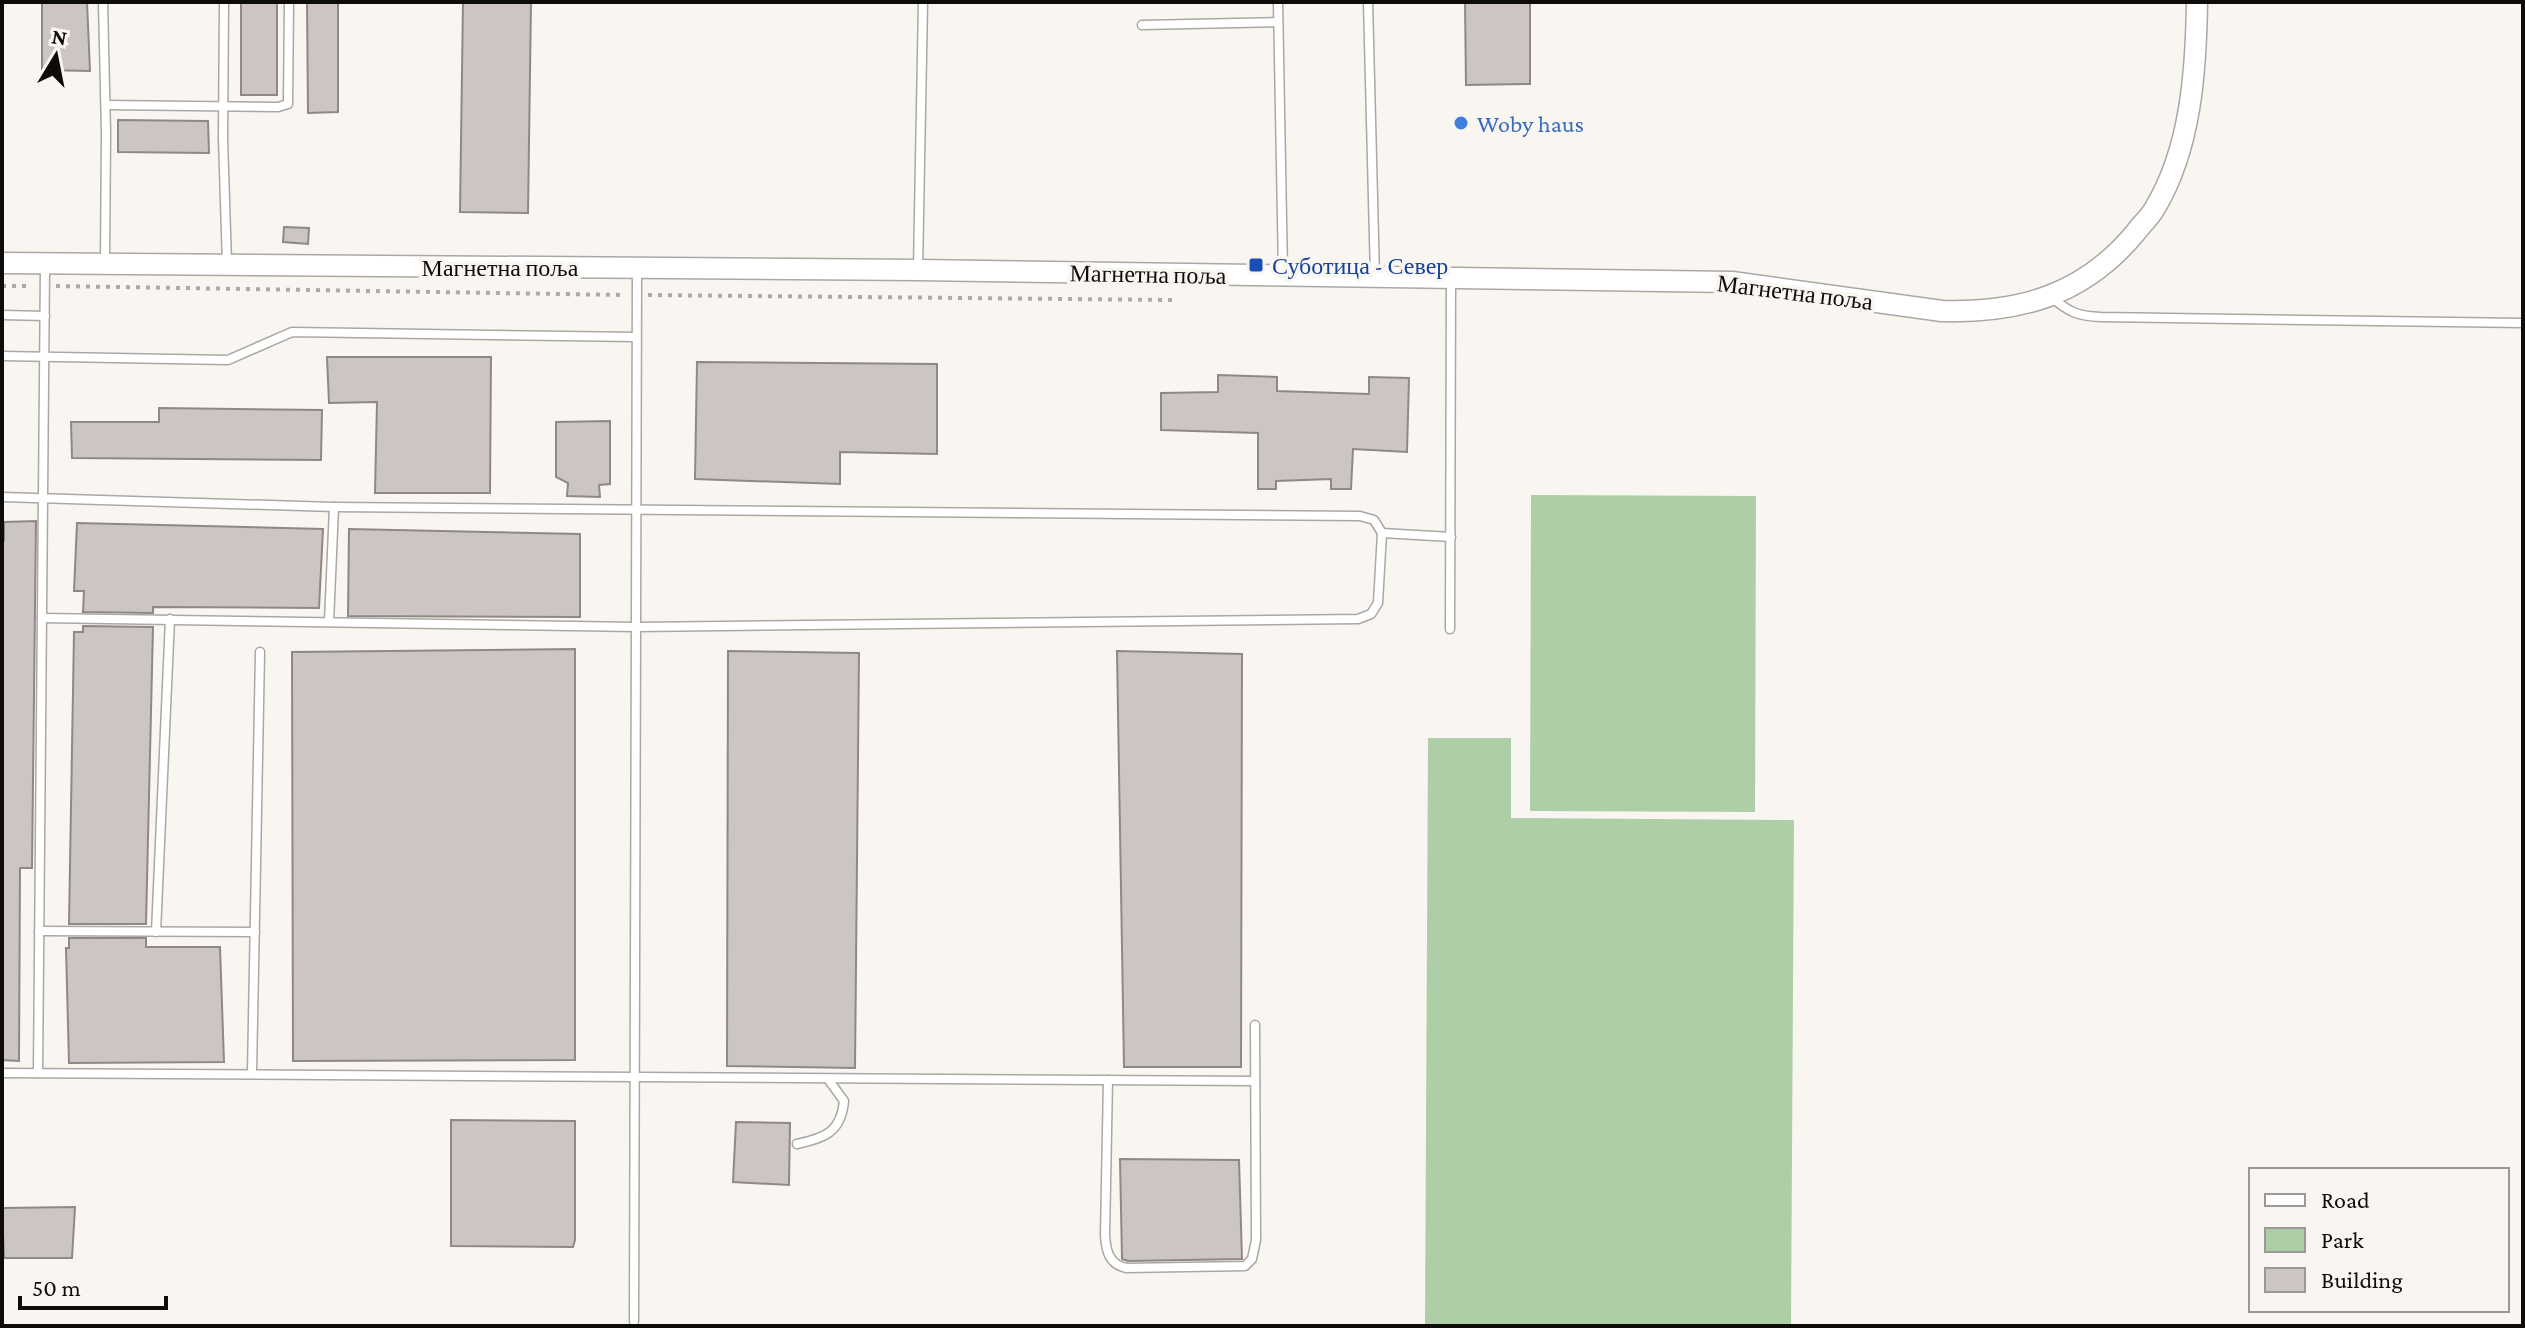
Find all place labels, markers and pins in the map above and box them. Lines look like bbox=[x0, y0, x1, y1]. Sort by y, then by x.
place label: Woby haus bbox=[1477, 110, 1584, 137]
marker: Woby haus bbox=[1452, 114, 1470, 132]
place label: Суботица - Север bbox=[1272, 252, 1448, 279]
marker: Суботица - Север bbox=[1247, 256, 1265, 274]

